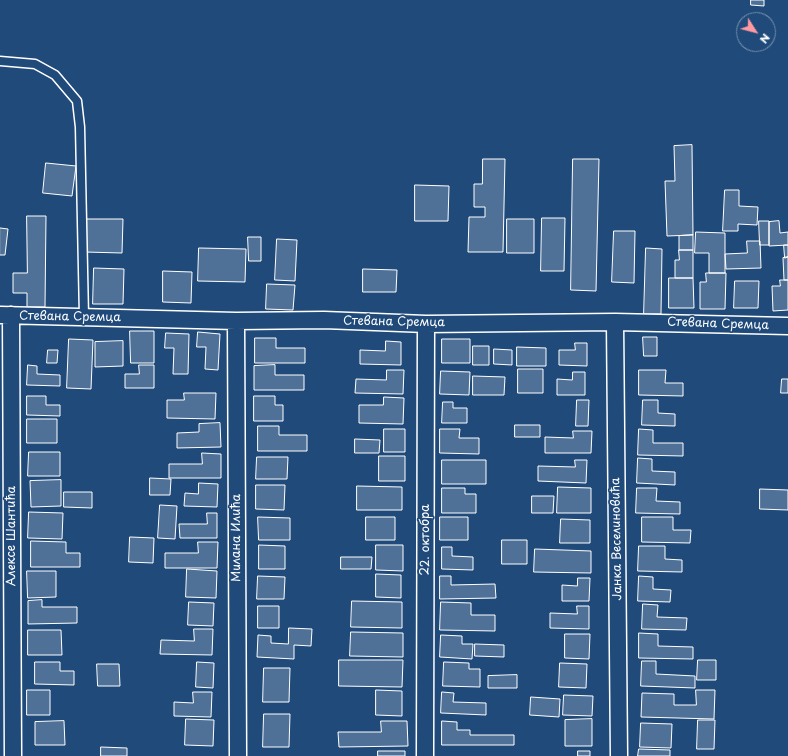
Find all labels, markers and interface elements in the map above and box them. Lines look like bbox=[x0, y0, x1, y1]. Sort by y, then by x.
north arrow bbox=[736, 12, 776, 52]
text: N bbox=[756, 30, 775, 47]
street label: Стевана Сремца bbox=[19, 309, 121, 325]
street label: Стевана Сремца bbox=[343, 314, 445, 330]
street label: Стевана Сремца bbox=[667, 315, 769, 333]
street label: Јанка Веселиновића bbox=[609, 477, 625, 601]
street label: Алексе Шантића bbox=[5, 486, 19, 586]
street label: Милана Илића bbox=[230, 494, 244, 582]
street label: 22. октобра bbox=[419, 504, 433, 576]

